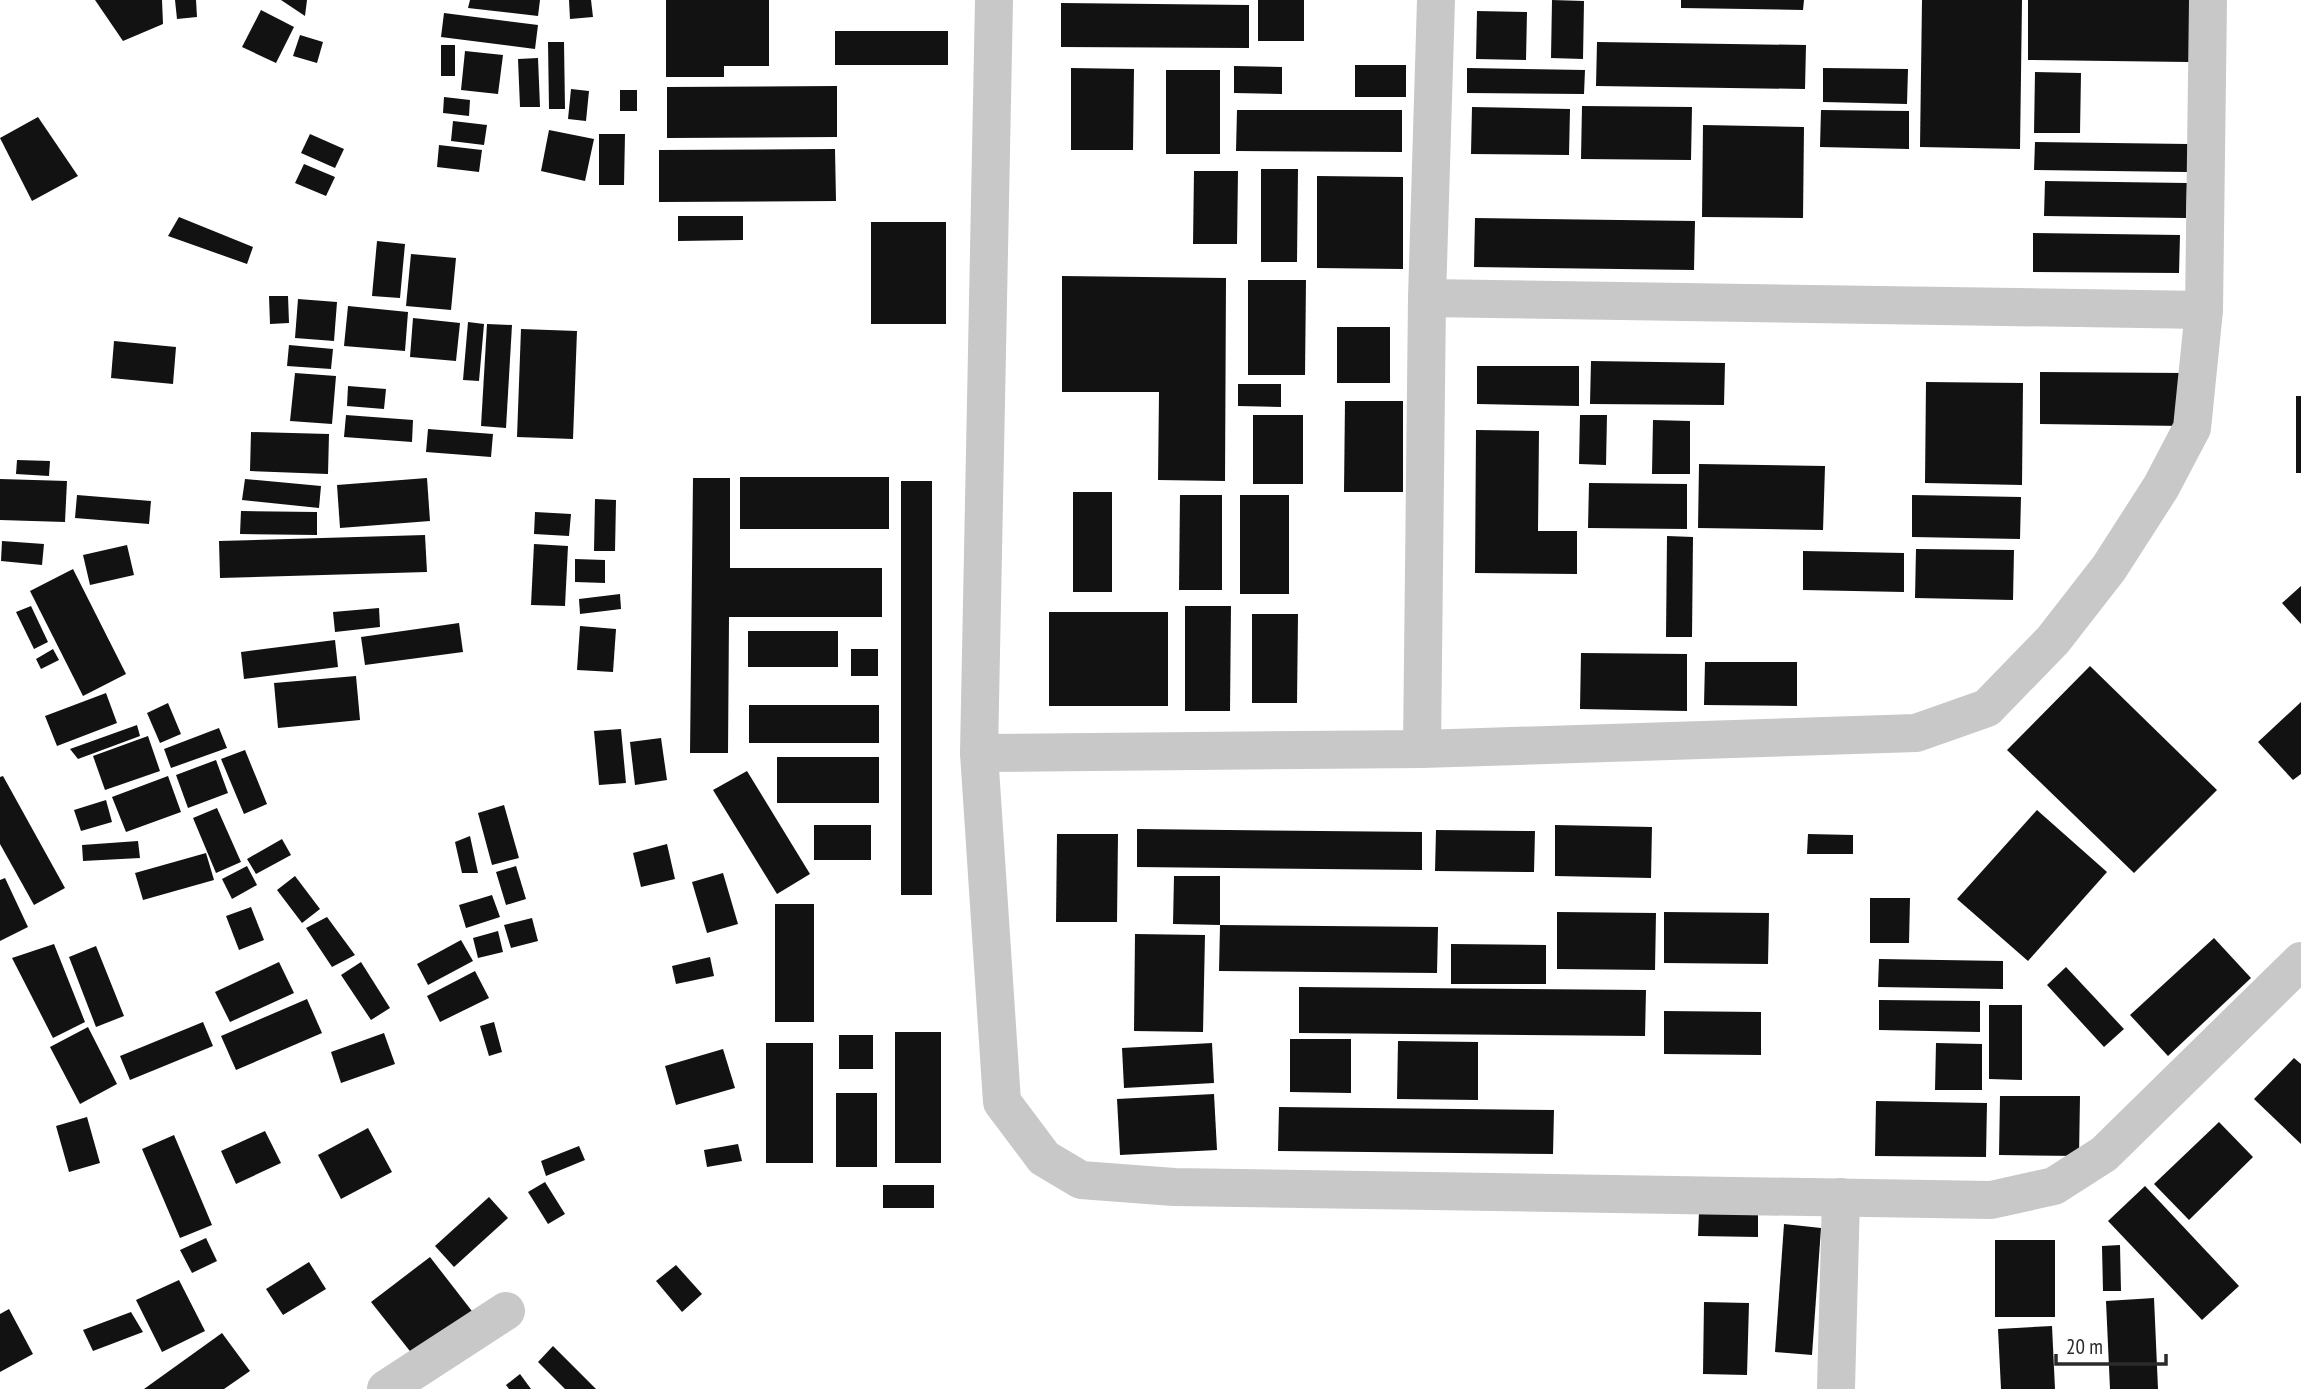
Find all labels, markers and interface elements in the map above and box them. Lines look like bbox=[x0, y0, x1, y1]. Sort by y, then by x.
scale bar bbox=[2056, 1322, 2166, 1366]
text: 20 m bbox=[2066, 1333, 2103, 1360]

